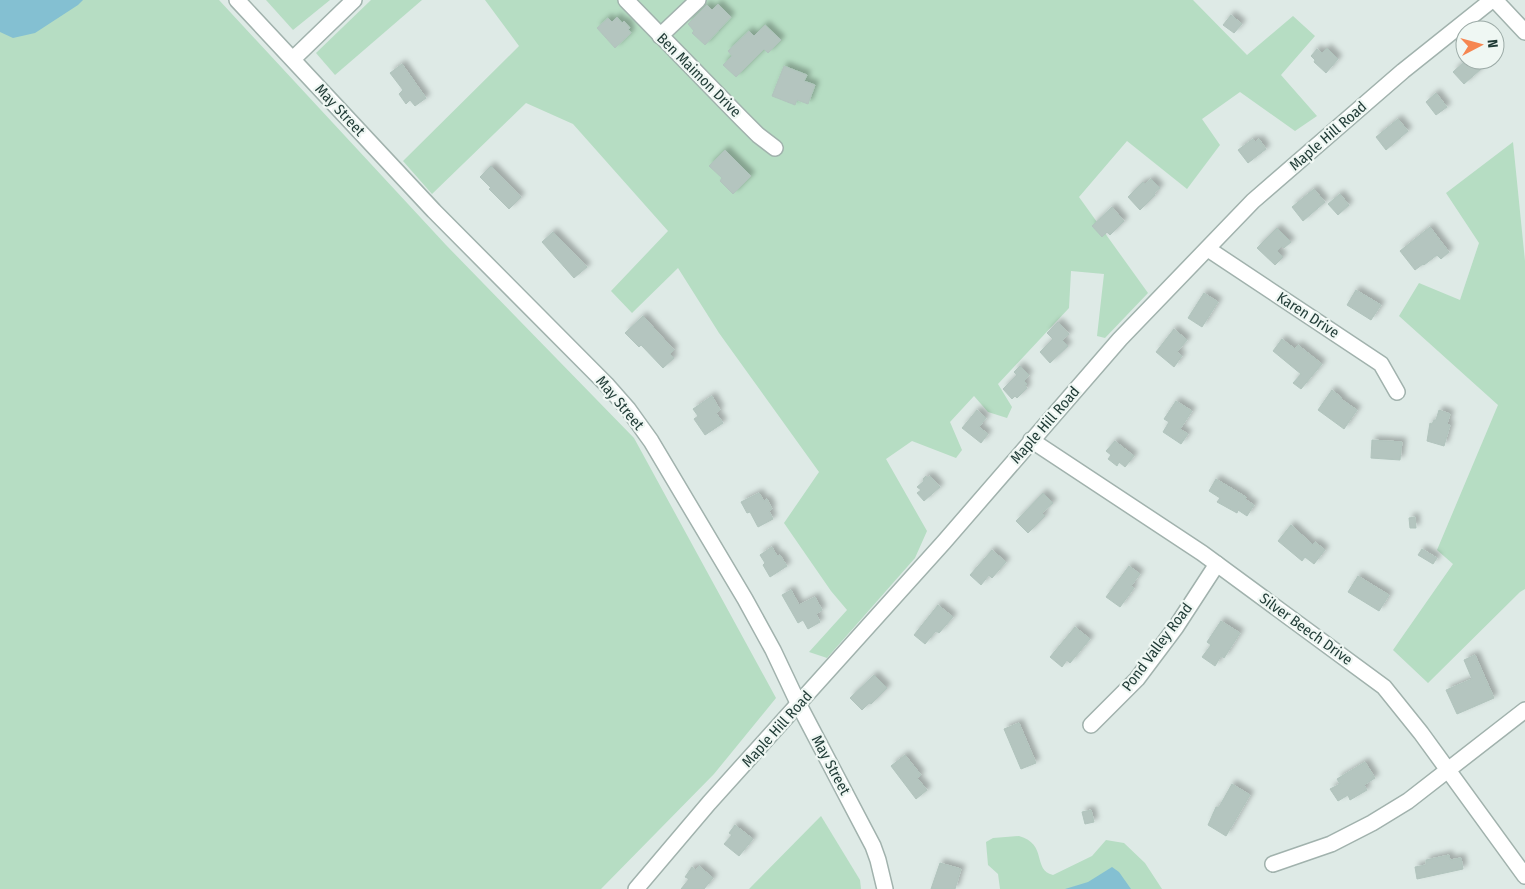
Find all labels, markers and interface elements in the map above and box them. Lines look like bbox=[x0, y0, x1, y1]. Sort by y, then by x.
north arrow bbox=[1455, 20, 1505, 70]
street label: Ben Maimon Drive bbox=[653, 29, 745, 121]
text: N bbox=[1484, 39, 1501, 49]
street label: May Street bbox=[311, 80, 369, 140]
street label: Maple Hill Road bbox=[1286, 98, 1370, 174]
street label: Karen Drive bbox=[1273, 288, 1343, 342]
street label: May Street bbox=[592, 372, 648, 434]
street label: Maple Hill Road bbox=[1007, 383, 1083, 467]
street label: Silver Beech Drive bbox=[1256, 589, 1356, 669]
street label: Pond Valley Road bbox=[1118, 599, 1196, 695]
street label: Maple Hill Road bbox=[738, 687, 816, 771]
street label: May Street bbox=[808, 732, 854, 798]

